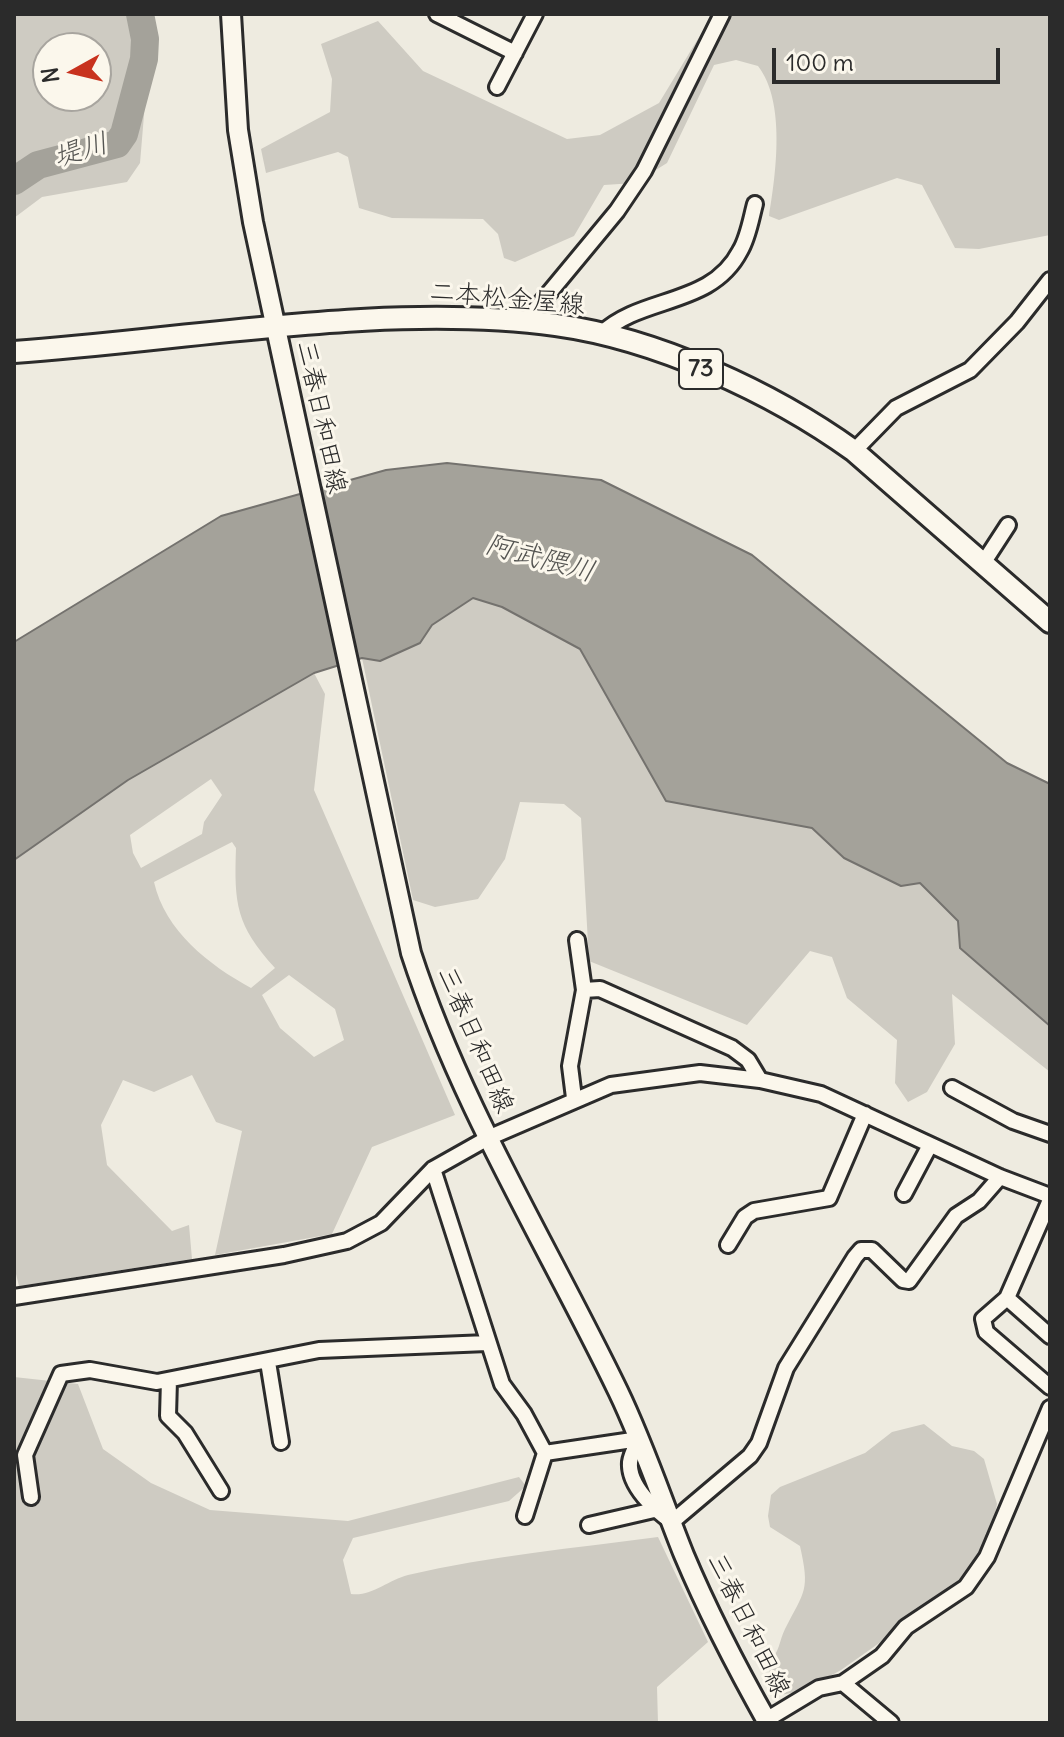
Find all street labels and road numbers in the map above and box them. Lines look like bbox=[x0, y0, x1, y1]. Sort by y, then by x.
street label: 二本松金屋線 bbox=[428, 277, 586, 321]
street label: 三春日和田線 bbox=[290, 337, 352, 497]
road number: 73 bbox=[679, 349, 723, 389]
street label: 三春日和田線 bbox=[430, 962, 520, 1118]
street label: 三春日和田線 bbox=[700, 1548, 796, 1702]

